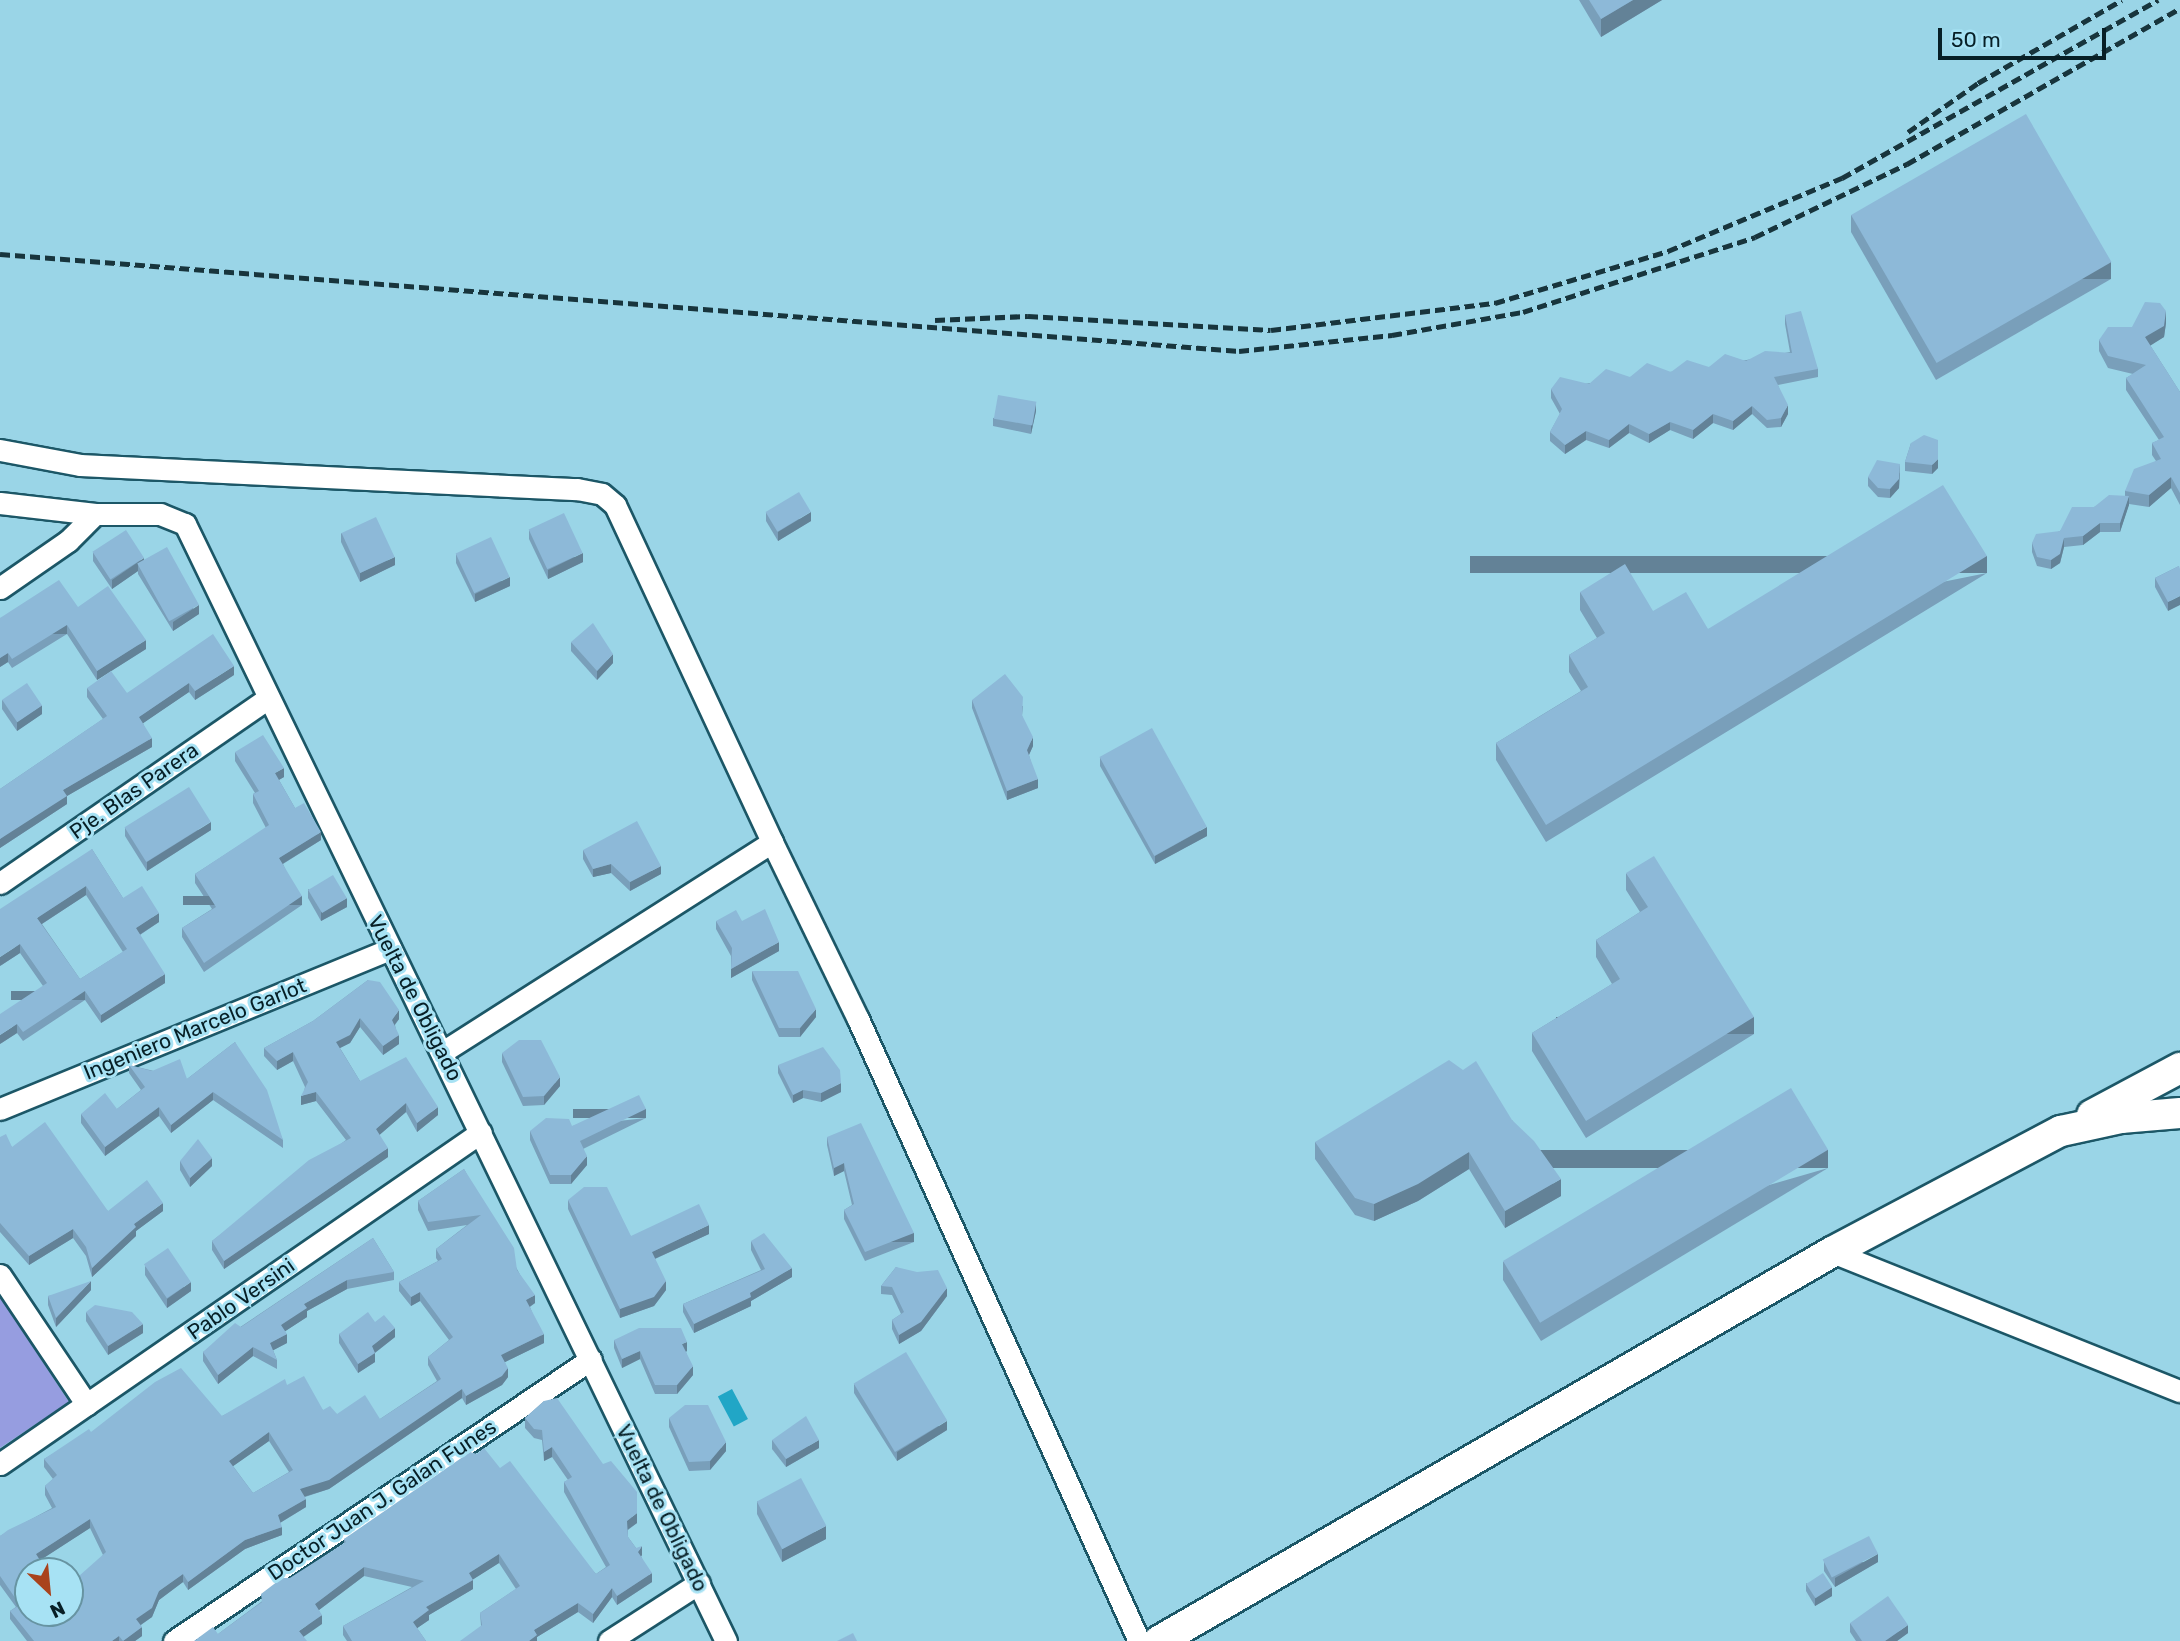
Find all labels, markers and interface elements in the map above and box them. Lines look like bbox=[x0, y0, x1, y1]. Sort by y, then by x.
scale bar bbox=[1942, 14, 2110, 58]
text: 50 m bbox=[1951, 27, 2001, 52]
street label: Pje. Blas Parera bbox=[65, 737, 203, 845]
street label: Vuelta de Obligado bbox=[362, 911, 468, 1085]
street label: Ingeniero Marcelo Garlot bbox=[80, 973, 310, 1085]
street label: Pablo Versini bbox=[182, 1253, 300, 1345]
street label: Doctor Juan J. Galan Funes bbox=[263, 1414, 501, 1586]
street label: Vuelta de Obligado bbox=[611, 1420, 713, 1596]
north arrow bbox=[14, 1557, 84, 1627]
text: N bbox=[46, 1596, 69, 1623]

